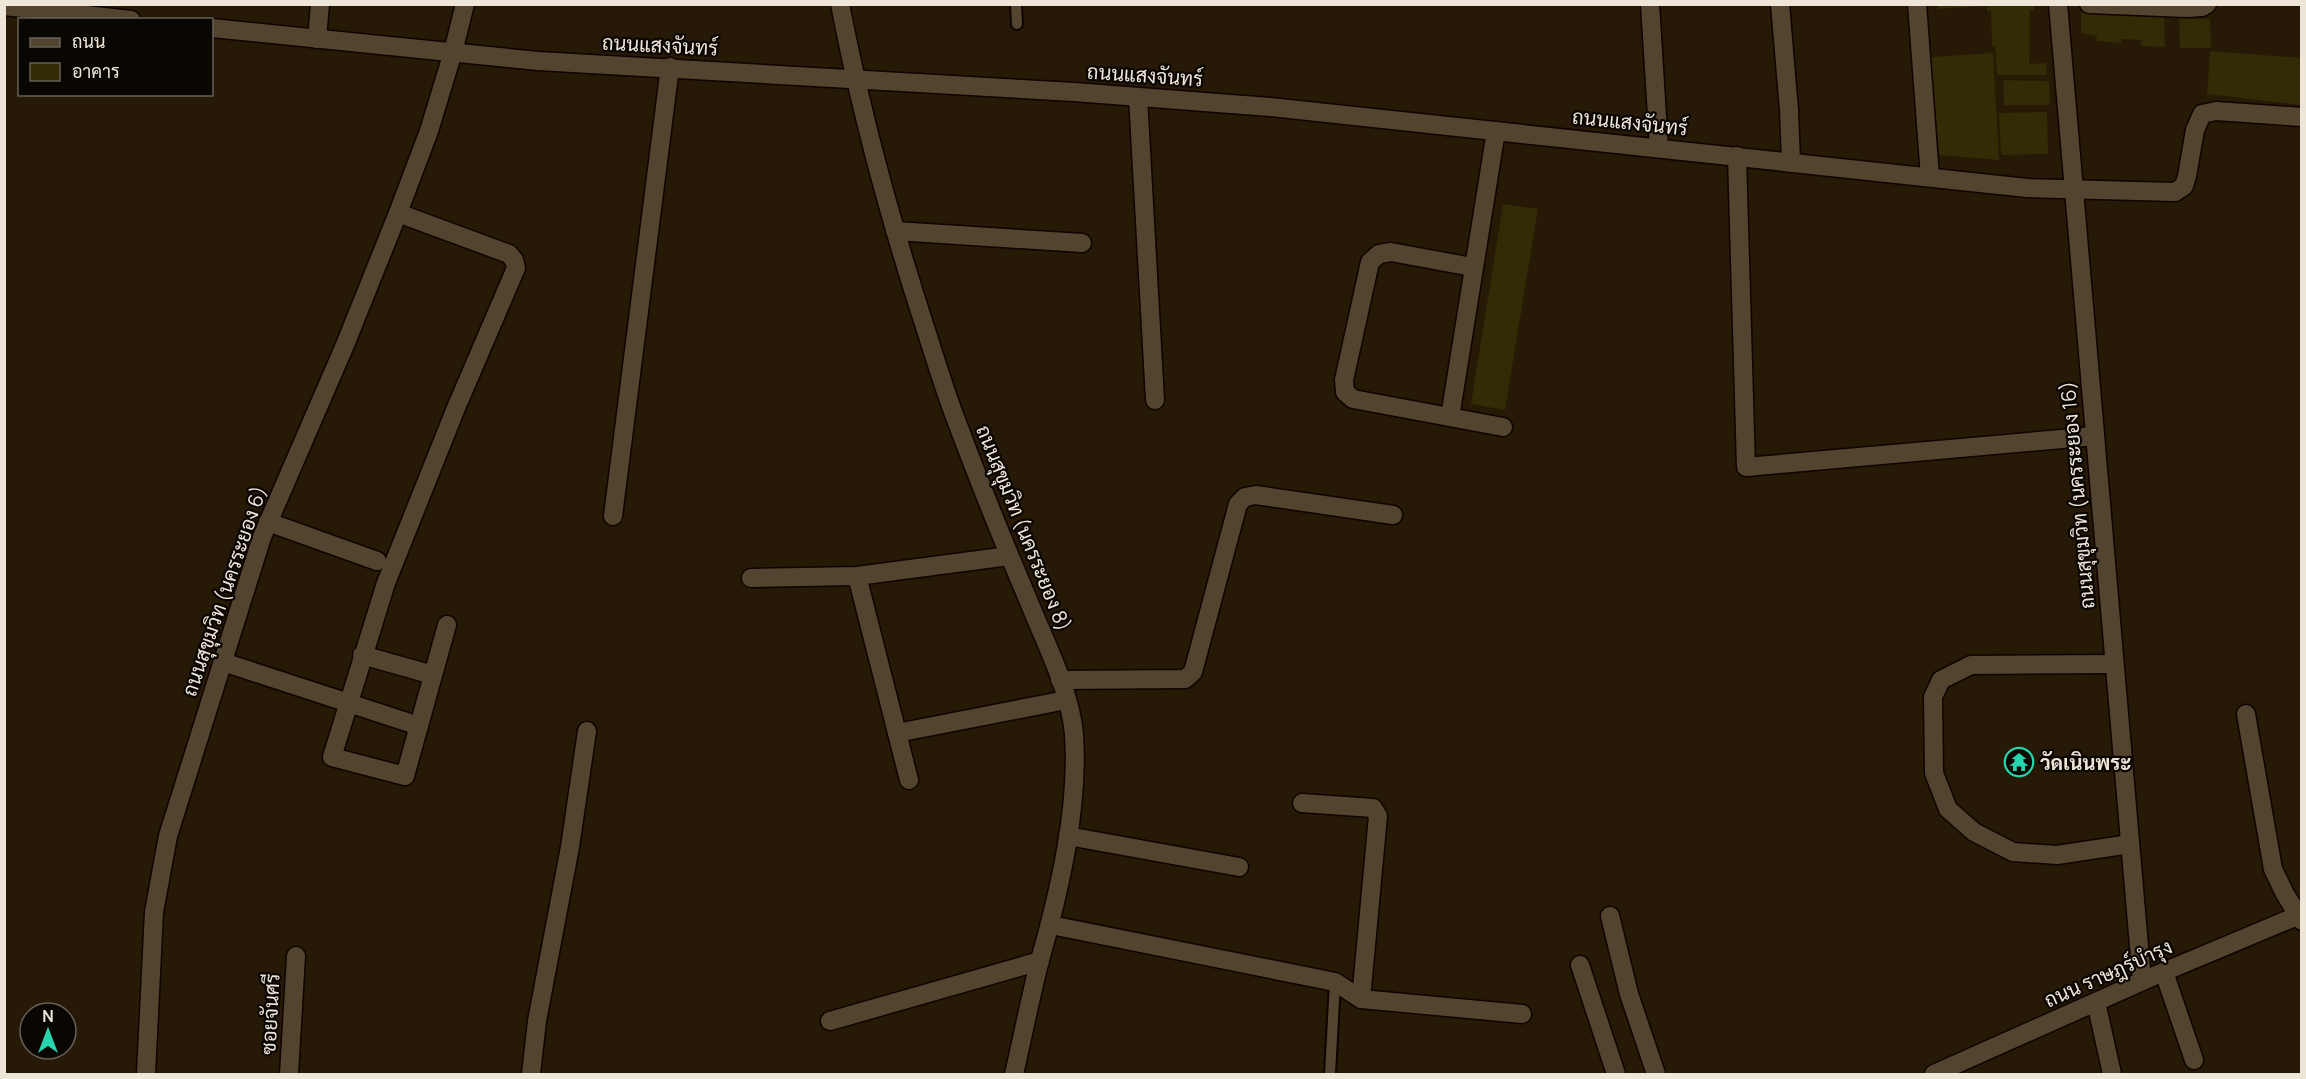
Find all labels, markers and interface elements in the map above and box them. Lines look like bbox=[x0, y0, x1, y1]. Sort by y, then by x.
legend bbox=[18, 18, 213, 96]
street label: ถนนแสงจันทร์ bbox=[601, 28, 719, 62]
text: ถนน bbox=[72, 29, 105, 53]
street label: ถนนแสงจันทร์ bbox=[1086, 57, 1204, 93]
text: อาคาร bbox=[72, 59, 120, 83]
street label: ถนนแสงจันทร์ bbox=[1571, 103, 1689, 141]
street label: ถนนสุขุมวิท (นครระยอง 16) bbox=[2054, 380, 2101, 610]
street label: ถนนสุขุมวิท (นครระยอง 8) bbox=[969, 421, 1078, 635]
street label: ถนนสุขุมวิท (นครระยอง 6) bbox=[175, 482, 274, 700]
temple icon: วัดเนินพระ bbox=[2003, 746, 2035, 778]
place label: วัดเนินพระ bbox=[2040, 749, 2131, 776]
street label: ถนน ราษฎร์บำรุง bbox=[2040, 933, 2177, 1014]
street label: ซอยจันศรี bbox=[254, 973, 286, 1055]
north arrow bbox=[18, 1001, 78, 1061]
text: N bbox=[42, 1005, 54, 1027]

